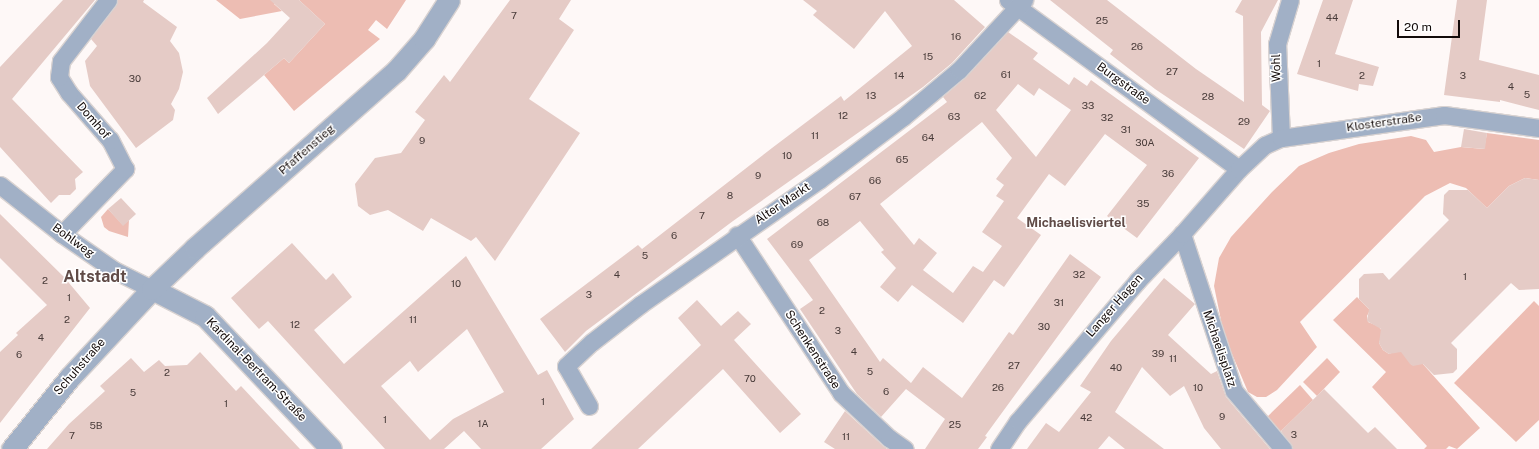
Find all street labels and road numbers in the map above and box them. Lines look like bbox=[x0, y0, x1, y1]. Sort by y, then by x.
street label: Wohl bbox=[1270, 54, 1284, 82]
street label: Burgstraße bbox=[1094, 60, 1152, 108]
street label: Domhof bbox=[73, 100, 113, 142]
street label: Klosterstraße bbox=[1345, 111, 1423, 135]
street label: Pfaffenstieg bbox=[276, 122, 338, 178]
street label: Alter Markt bbox=[753, 180, 813, 228]
street label: Bohlweg bbox=[49, 221, 97, 261]
street label: Langer Hagen bbox=[1084, 272, 1146, 340]
street label: Schenkenstraße bbox=[781, 308, 843, 392]
street label: Michaelisplatz bbox=[1199, 309, 1239, 389]
street label: Kardinal-Bertram-Straße bbox=[203, 315, 309, 425]
street label: Schuhstraße bbox=[51, 336, 109, 398]

